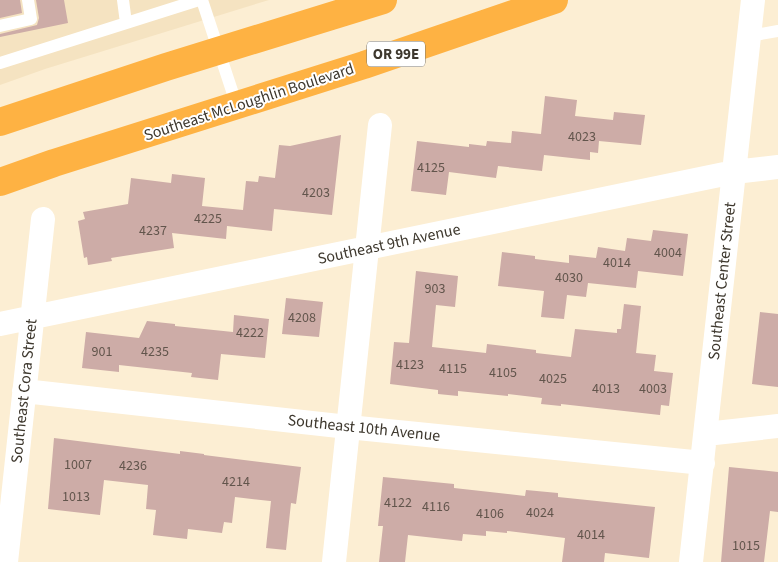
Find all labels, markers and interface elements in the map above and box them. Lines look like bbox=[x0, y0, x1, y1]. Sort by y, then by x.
road number: OR 99E bbox=[367, 42, 425, 66]
street label: Southeast McLoughlin Boulevard bbox=[141, 58, 357, 146]
house number: 4023 bbox=[568, 127, 596, 147]
house number: 4125 bbox=[417, 158, 445, 178]
house number: 4203 bbox=[302, 183, 330, 203]
street label: Southeast Center Street bbox=[703, 200, 741, 361]
house number: 4225 bbox=[194, 209, 222, 229]
street label: Southeast 9th Avenue bbox=[316, 218, 462, 270]
house number: 4237 bbox=[139, 221, 167, 241]
house number: 4004 bbox=[654, 243, 682, 263]
house number: 4014 bbox=[603, 253, 631, 273]
house number: 4030 bbox=[555, 268, 583, 288]
house number: 903 bbox=[425, 279, 445, 299]
house number: 4208 bbox=[288, 308, 316, 328]
street label: Southeast Cora Street bbox=[5, 317, 43, 464]
house number: 4222 bbox=[236, 323, 264, 343]
house number: 901 bbox=[92, 342, 112, 362]
house number: 4235 bbox=[141, 342, 169, 362]
house number: 4123 bbox=[396, 355, 424, 375]
house number: 4115 bbox=[439, 359, 467, 379]
house number: 4105 bbox=[489, 363, 517, 383]
house number: 4025 bbox=[539, 369, 567, 389]
house number: 4013 bbox=[592, 379, 620, 399]
house number: 4003 bbox=[639, 379, 667, 399]
street label: Southeast 10th Avenue bbox=[287, 409, 441, 447]
house number: 1007 bbox=[64, 455, 92, 475]
house number: 4236 bbox=[119, 456, 147, 476]
house number: 4214 bbox=[222, 472, 250, 492]
house number: 1013 bbox=[62, 487, 90, 507]
house number: 4122 bbox=[384, 493, 412, 513]
house number: 4116 bbox=[422, 497, 450, 517]
house number: 4024 bbox=[526, 503, 554, 523]
house number: 4106 bbox=[476, 504, 504, 524]
house number: 4014 bbox=[577, 525, 605, 545]
house number: 1015 bbox=[732, 536, 760, 556]

